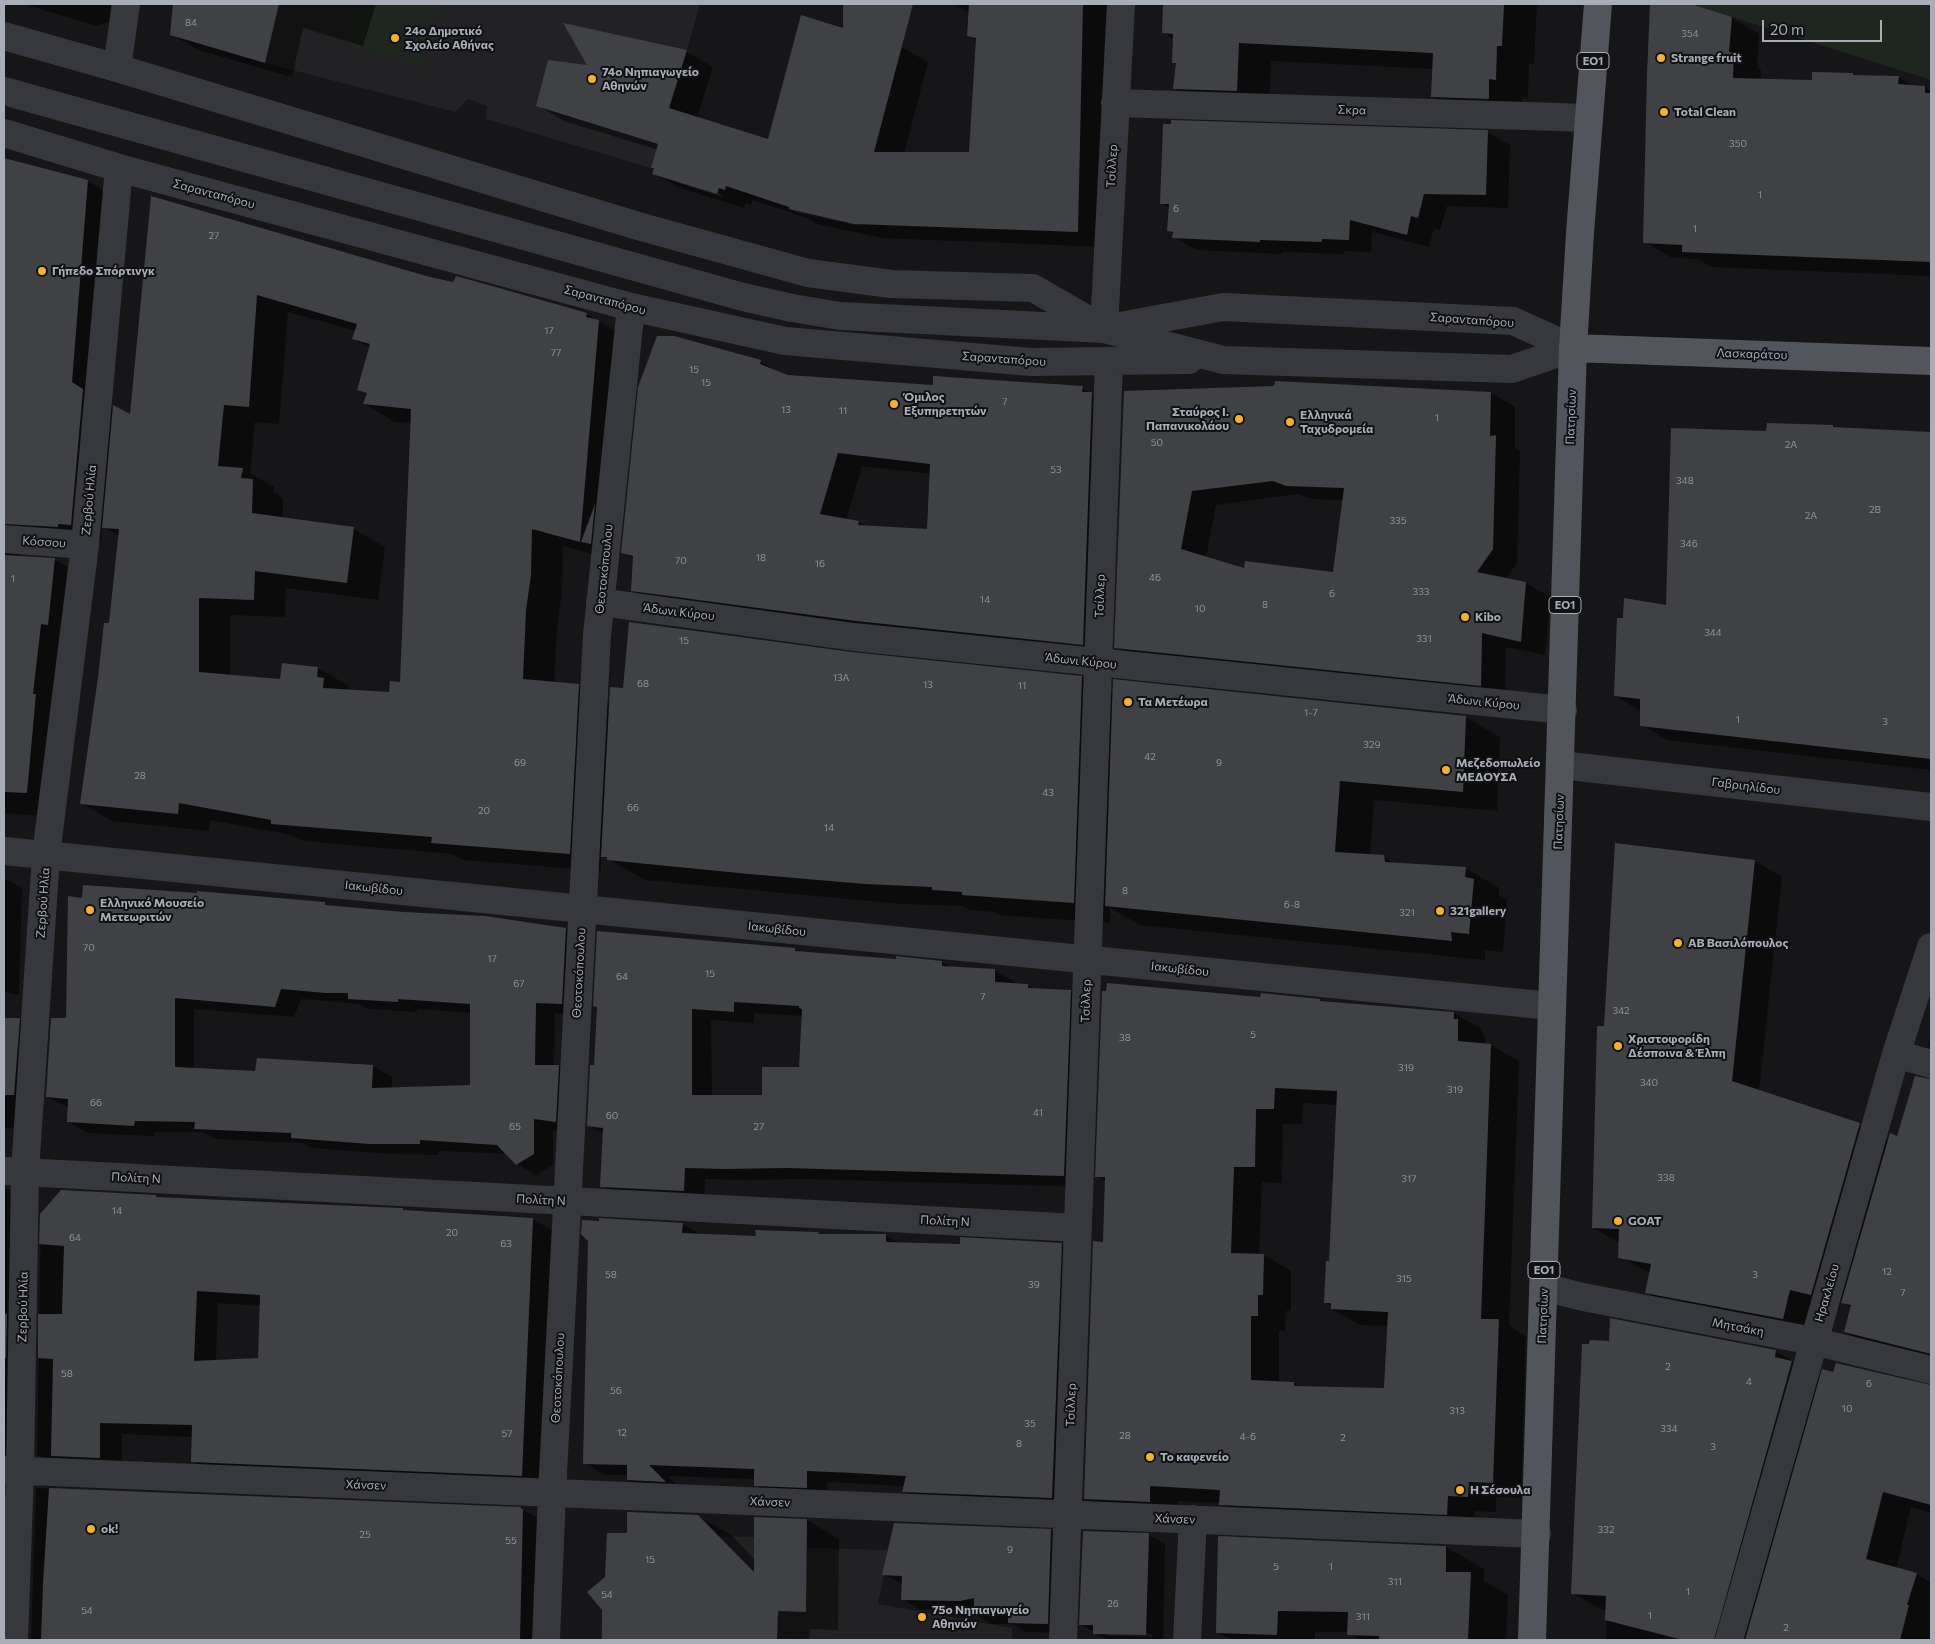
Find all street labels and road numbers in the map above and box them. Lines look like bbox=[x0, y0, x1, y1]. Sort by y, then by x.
road number: ΕΟ1 bbox=[1577, 52, 1609, 70]
street label: Σκρα bbox=[1337, 102, 1367, 118]
street label: Τσίλλερ bbox=[1104, 144, 1120, 188]
street label: Σαρανταπόρου bbox=[172, 176, 256, 212]
street label: Σαρανταπόρου bbox=[563, 282, 647, 318]
street label: Σαρανταπόρου bbox=[1430, 310, 1514, 330]
street label: Λασκαράτου bbox=[1717, 346, 1787, 362]
street label: Σαρανταπόρου bbox=[962, 349, 1046, 369]
street label: Πατησίων bbox=[1563, 389, 1579, 445]
street label: Ζερβού Ηλία bbox=[79, 464, 99, 536]
street label: Θεοτοκόπουλου bbox=[592, 523, 616, 615]
street label: Κόσσου bbox=[22, 533, 66, 551]
street label: Τσίλλερ bbox=[1092, 574, 1108, 618]
road number: ΕΟ1 bbox=[1549, 596, 1581, 614]
street label: Άδωνι Κύρου bbox=[642, 600, 716, 624]
street label: Άδωνι Κύρου bbox=[1045, 650, 1117, 672]
street label: Άδωνι Κύρου bbox=[1448, 691, 1520, 713]
street label: Γαβριηλίδου bbox=[1711, 775, 1781, 797]
street label: Πατησίων bbox=[1551, 794, 1567, 850]
street label: Ζερβού Ηλία bbox=[33, 867, 53, 939]
street label: Ιακωβίδου bbox=[344, 878, 404, 898]
street label: Ιακωβίδου bbox=[747, 919, 807, 939]
street label: Θεοτοκόπουλου bbox=[569, 927, 589, 1019]
street label: Ιακωβίδου bbox=[1150, 959, 1210, 979]
street label: Τσίλλερ bbox=[1078, 979, 1094, 1023]
street label: Πολίτη Ν bbox=[111, 1170, 161, 1186]
street label: Πολίτη Ν bbox=[516, 1192, 566, 1208]
street label: Πολίτη Ν bbox=[920, 1213, 970, 1229]
road number: ΕΟ1 bbox=[1528, 1262, 1560, 1278]
street label: Ηρακλείου bbox=[1812, 1262, 1842, 1324]
street label: Ζερβού Ηλία bbox=[15, 1272, 31, 1342]
street label: Πατησίων bbox=[1535, 1288, 1551, 1344]
street label: Μητσάκη bbox=[1711, 1315, 1765, 1339]
street label: Θεοτοκόπουλου bbox=[548, 1332, 568, 1424]
street label: Τσίλλερ bbox=[1063, 1383, 1079, 1427]
street label: Χάνσεν bbox=[346, 1477, 386, 1493]
street label: Χάνσεν bbox=[750, 1494, 790, 1510]
street label: Χάνσεν bbox=[1155, 1511, 1195, 1527]

